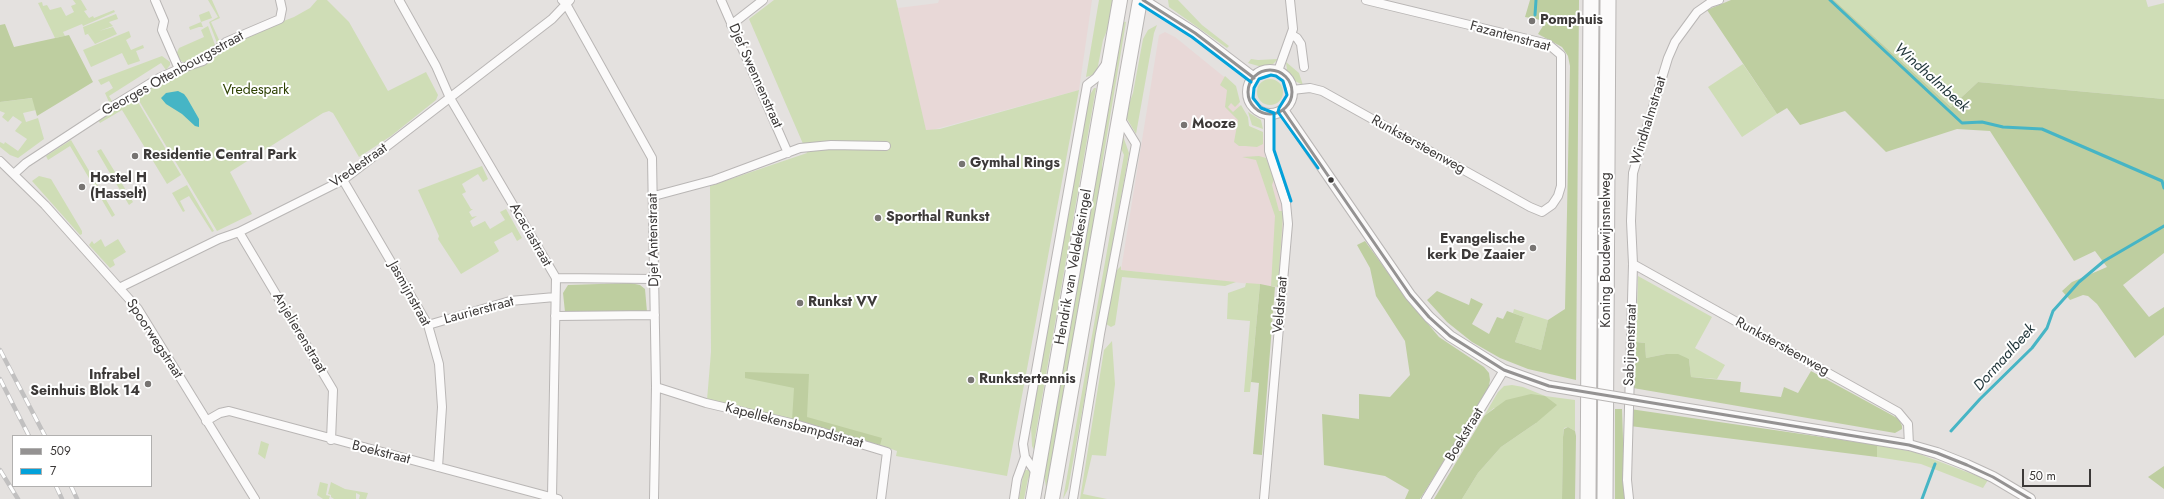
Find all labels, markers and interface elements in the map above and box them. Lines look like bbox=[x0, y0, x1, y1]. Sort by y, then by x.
place label: Pomphuis bbox=[1540, 13, 1603, 29]
marker: Pomphuis bbox=[1527, 16, 1537, 26]
street label: Fazantenstraat bbox=[1468, 18, 1552, 56]
street label: Djef Swennenstraat bbox=[724, 21, 786, 131]
street label: Georges Ottenbourgsstraat bbox=[99, 28, 247, 120]
water label: Windhalmbeek bbox=[1890, 40, 1972, 116]
street label: Windhalmstraat bbox=[1628, 75, 1670, 167]
park label: Vredespark bbox=[223, 83, 289, 99]
street label: Runkstersteenweg bbox=[1368, 112, 1468, 178]
place label: Mooze bbox=[1192, 117, 1236, 133]
marker: Mooze bbox=[1179, 120, 1189, 130]
street label: Vredestraat bbox=[327, 140, 391, 192]
place label: Residentie Central Park bbox=[143, 148, 297, 164]
marker: Residentie Central Park bbox=[130, 151, 140, 161]
place label: Gymhal Rings bbox=[970, 156, 1060, 172]
marker: Gymhal Rings bbox=[957, 159, 967, 169]
place label: Hostel H (Hasselt) bbox=[90, 171, 147, 204]
street label: Koning Boudewijnsnelweg bbox=[1599, 172, 1615, 328]
unlabelled marker bbox=[1326, 175, 1336, 185]
marker: Hostel H (Hasselt) bbox=[77, 182, 87, 192]
street label: Hendrik van Veldekesingel bbox=[1052, 188, 1096, 346]
street label: Djef Antenstraat bbox=[645, 193, 663, 287]
street label: Acaciastraat bbox=[505, 200, 555, 270]
place label: Sporthal Runkst bbox=[886, 210, 989, 226]
marker: Sporthal Runkst bbox=[873, 213, 883, 223]
place label: Evangelische kerk De Zaaier bbox=[1427, 232, 1525, 264]
marker: Evangelische kerk De Zaaier bbox=[1528, 243, 1538, 253]
street label: Jasmijnstraat bbox=[384, 259, 434, 329]
street label: Veldstraat bbox=[1270, 276, 1292, 334]
street label: Anjelierenstraat bbox=[268, 290, 330, 376]
street label: Laurierstraat bbox=[442, 294, 516, 328]
place label: Runkst VV bbox=[808, 295, 877, 311]
street label: Spoorwegstraat bbox=[122, 296, 186, 382]
marker: Runkst VV bbox=[795, 298, 805, 308]
street label: Sabijnenstraat bbox=[1621, 304, 1641, 386]
street label: Runkstersteenweg bbox=[1732, 314, 1832, 380]
water label: Dormaalbeek bbox=[1970, 321, 2040, 395]
place label: Infrabel Seinhuis Blok 14 bbox=[30, 368, 140, 400]
place label: Runkstertennis bbox=[979, 372, 1076, 388]
marker: Runkstertennis bbox=[966, 375, 976, 385]
marker: Infrabel Seinhuis Blok 14 bbox=[143, 379, 153, 389]
street label: Kapellekensbampdstraat bbox=[723, 400, 865, 452]
street label: Boekstraat bbox=[1442, 405, 1488, 465]
legend bbox=[12, 435, 152, 487]
street label: Boekstraat bbox=[350, 438, 412, 468]
text: 509 bbox=[50, 442, 71, 460]
scale bar bbox=[2024, 461, 2093, 487]
text: 7 bbox=[50, 462, 56, 480]
text: 50 m bbox=[2029, 467, 2056, 485]

